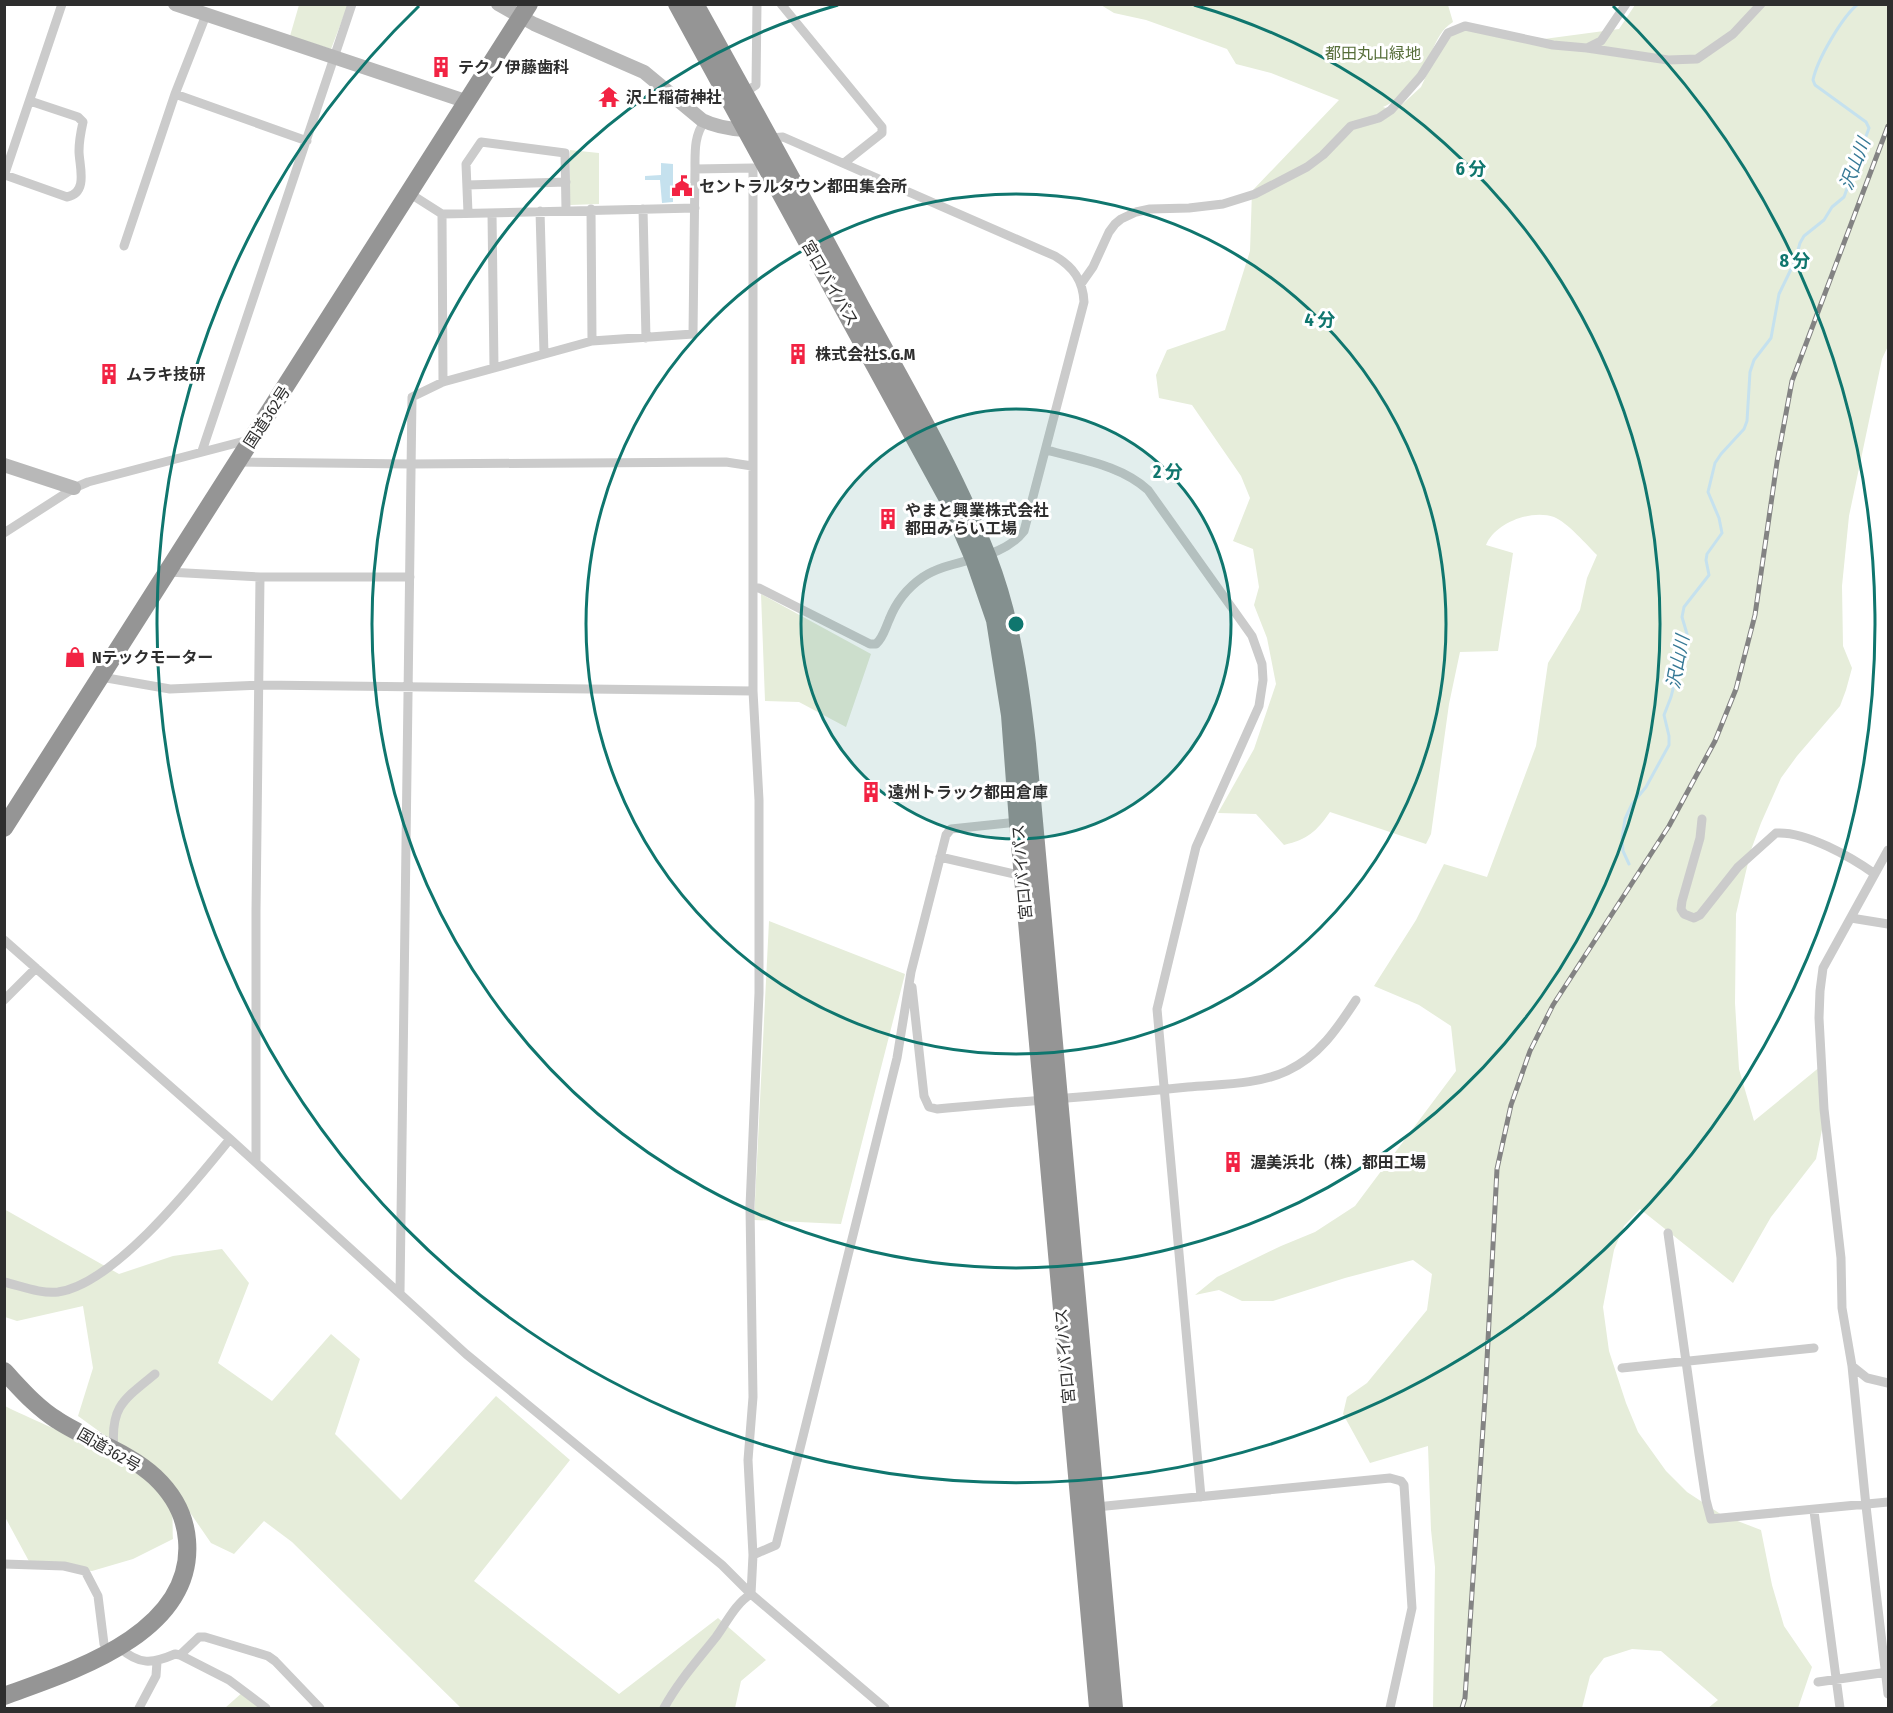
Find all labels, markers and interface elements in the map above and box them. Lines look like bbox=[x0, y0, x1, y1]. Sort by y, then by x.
park label: 都田丸山緑地 bbox=[1325, 44, 1421, 63]
building icon: テクノ伊藤歯科 bbox=[429, 55, 453, 79]
place label: テクノ伊藤歯科 bbox=[458, 58, 569, 77]
temple icon: 沢上稲荷神社 bbox=[597, 85, 621, 109]
place label: 沢上稲荷神社 bbox=[626, 88, 722, 107]
water label: 沢山川 bbox=[1835, 133, 1876, 193]
text: 6 分 bbox=[1455, 158, 1487, 180]
public building icon: セントラルタウン都田集会所 bbox=[670, 174, 694, 198]
place label: セントラルタウン都田集会所 bbox=[699, 177, 907, 196]
street label: 宮口バイパス bbox=[798, 237, 862, 329]
text: 8 分 bbox=[1779, 250, 1811, 272]
text: 4 分 bbox=[1305, 309, 1336, 331]
building icon: 株式会社S.G.M bbox=[786, 342, 810, 366]
place label: 株式会社S.G.M bbox=[815, 345, 916, 364]
building icon: ムラキ技研 bbox=[97, 362, 121, 386]
place label: ムラキ技研 bbox=[126, 365, 205, 384]
street label: 国道362号 bbox=[240, 382, 294, 452]
text: 2 分 bbox=[1152, 461, 1183, 483]
place label: やまと興業株式会社 都田みらい工場 bbox=[905, 501, 1049, 538]
building icon: やまと興業株式会社 都田みらい工場 bbox=[876, 507, 900, 531]
centre of rings bbox=[1006, 614, 1026, 634]
water label: 沢山川 bbox=[1662, 631, 1694, 691]
shop icon: Nテックモーター bbox=[63, 645, 87, 669]
place label: Nテックモーター bbox=[92, 648, 214, 667]
building icon: 遠州トラック都田倉庫 bbox=[859, 780, 883, 804]
place label: 遠州トラック都田倉庫 bbox=[888, 783, 1048, 802]
street label: 宮口バイパス bbox=[1008, 824, 1036, 920]
building icon: 渥美浜北（株）都田工場 bbox=[1221, 1150, 1245, 1174]
place label: 渥美浜北（株）都田工場 bbox=[1250, 1153, 1426, 1172]
street label: 宮口バイパス bbox=[1051, 1308, 1079, 1404]
street label: 国道362号 bbox=[74, 1424, 144, 1476]

